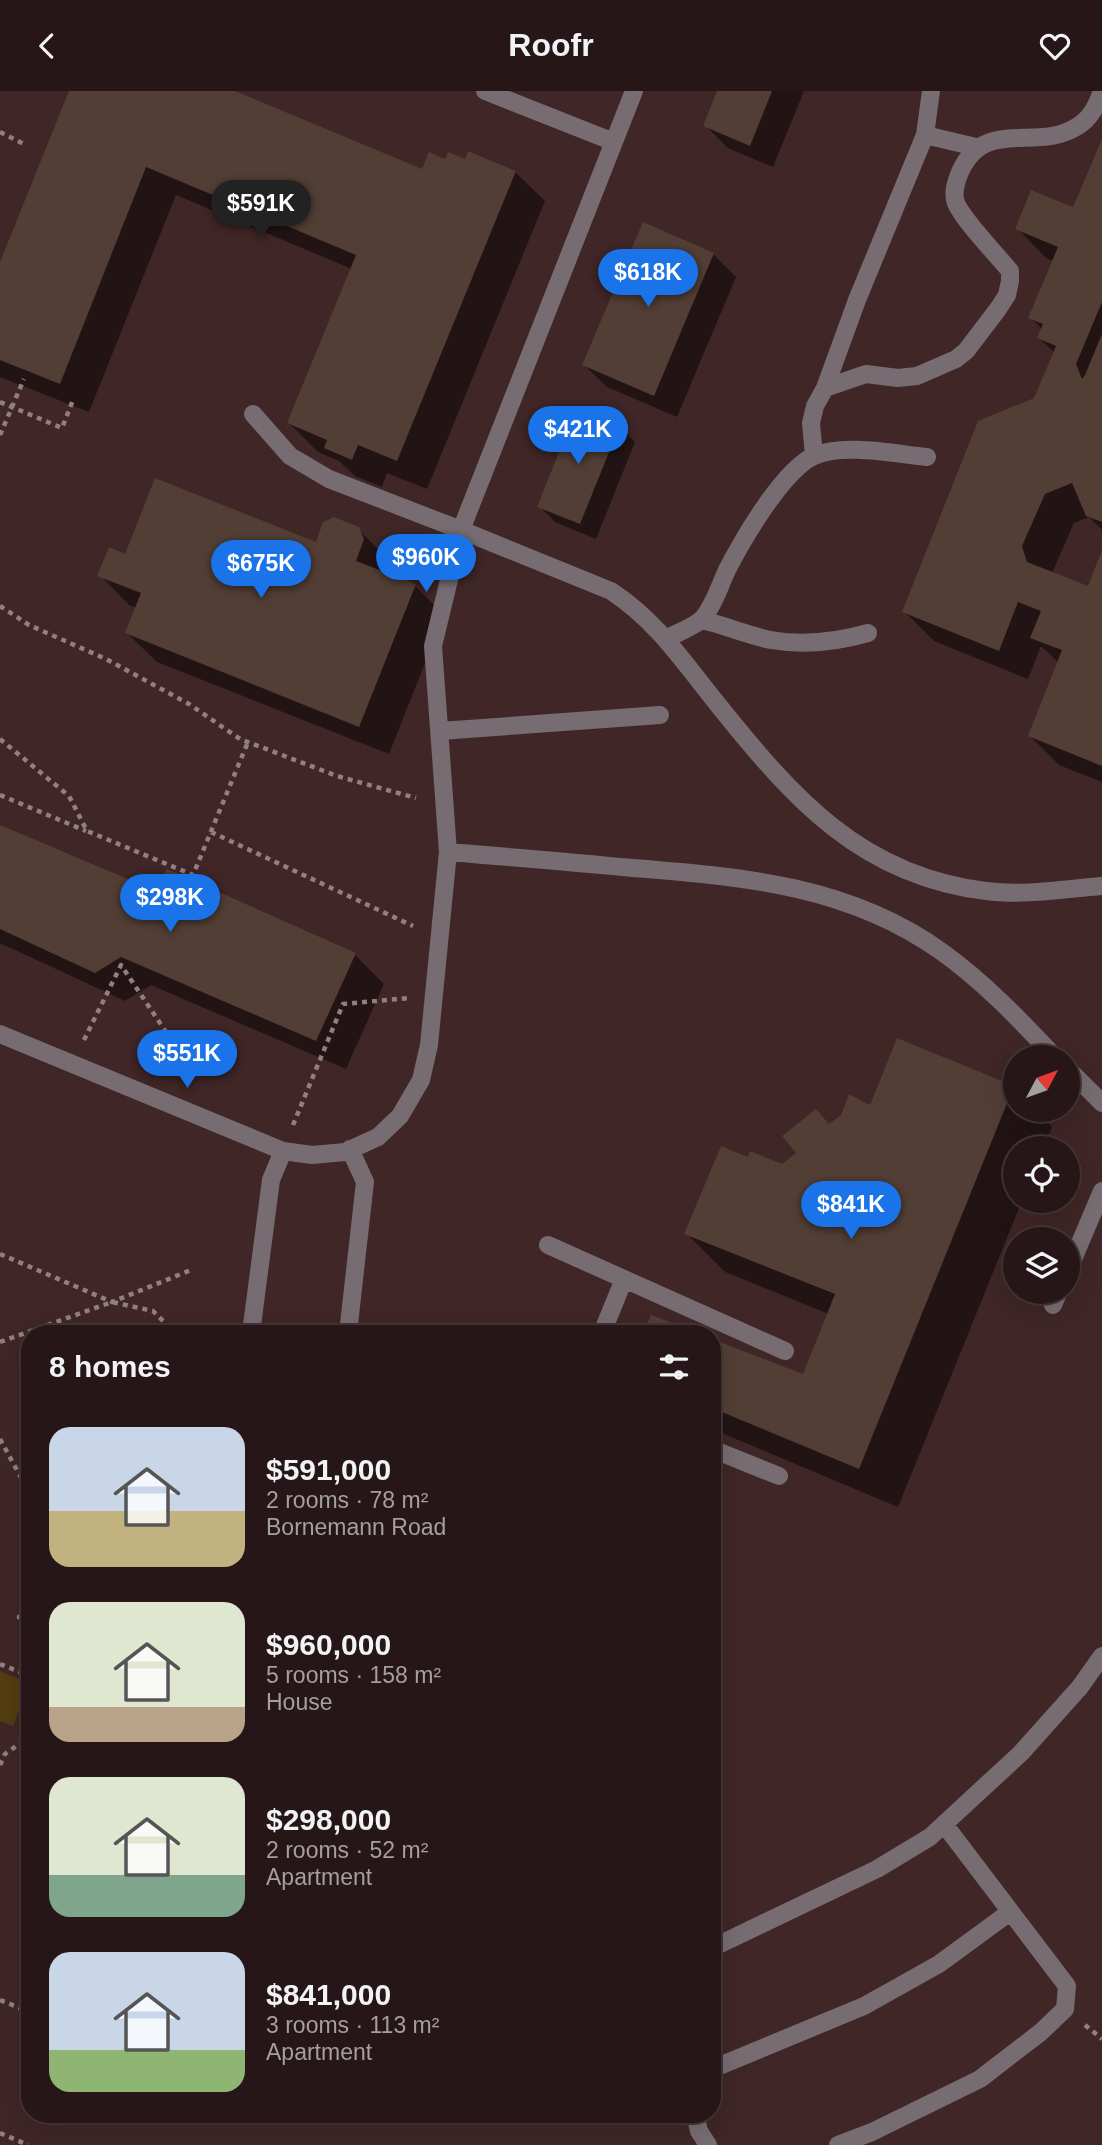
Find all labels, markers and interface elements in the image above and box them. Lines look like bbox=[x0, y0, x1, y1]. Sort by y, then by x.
icon: back bbox=[28, 27, 66, 65]
text: Roofr bbox=[508, 27, 594, 63]
icon: heart bbox=[1036, 27, 1074, 65]
pin: $591K bbox=[212, 181, 310, 240]
text: $591K bbox=[227, 190, 295, 216]
pin: $618K bbox=[599, 249, 697, 309]
text: $618K bbox=[614, 259, 682, 285]
pin: $421K bbox=[529, 407, 627, 466]
text: $421K bbox=[544, 416, 612, 442]
pin: $960K bbox=[377, 535, 475, 594]
pin: $675K bbox=[212, 540, 310, 600]
text: $960K bbox=[392, 544, 460, 570]
text: $675K bbox=[227, 550, 295, 576]
pin: $298K bbox=[121, 875, 219, 934]
text: $298K bbox=[136, 884, 204, 910]
pin: $551K bbox=[138, 1031, 236, 1090]
text: $551K bbox=[153, 1040, 221, 1066]
north arrow bbox=[1003, 1045, 1080, 1122]
map controls bbox=[1003, 1045, 1080, 1304]
button: locate bbox=[1003, 1136, 1080, 1213]
pin: $841K bbox=[802, 1181, 900, 1241]
text: $841K bbox=[817, 1191, 885, 1217]
button: layers bbox=[1003, 1227, 1080, 1304]
icon: filters bbox=[655, 1348, 693, 1386]
text: 8 homes bbox=[49, 1350, 171, 1383]
text: $591,000 bbox=[266, 1453, 391, 1486]
icon: home bbox=[105, 1455, 189, 1539]
text: 2 rooms · 78 m² bbox=[266, 1487, 428, 1513]
text: Bornemann Road bbox=[266, 1514, 446, 1540]
text: $960,000 bbox=[266, 1628, 391, 1661]
icon: home bbox=[105, 1630, 189, 1714]
text: 5 rooms · 158 m² bbox=[266, 1662, 441, 1688]
text: House bbox=[266, 1689, 332, 1715]
text: $298,000 bbox=[266, 1803, 391, 1836]
icon: home bbox=[105, 1805, 189, 1889]
text: 2 rooms · 52 m² bbox=[266, 1837, 428, 1863]
text: Apartment bbox=[266, 1864, 372, 1890]
text: $841,000 bbox=[266, 1978, 391, 2011]
icon: home bbox=[105, 1980, 189, 2064]
text: 3 rooms · 113 m² bbox=[266, 2012, 439, 2038]
text: Apartment bbox=[266, 2039, 372, 2065]

